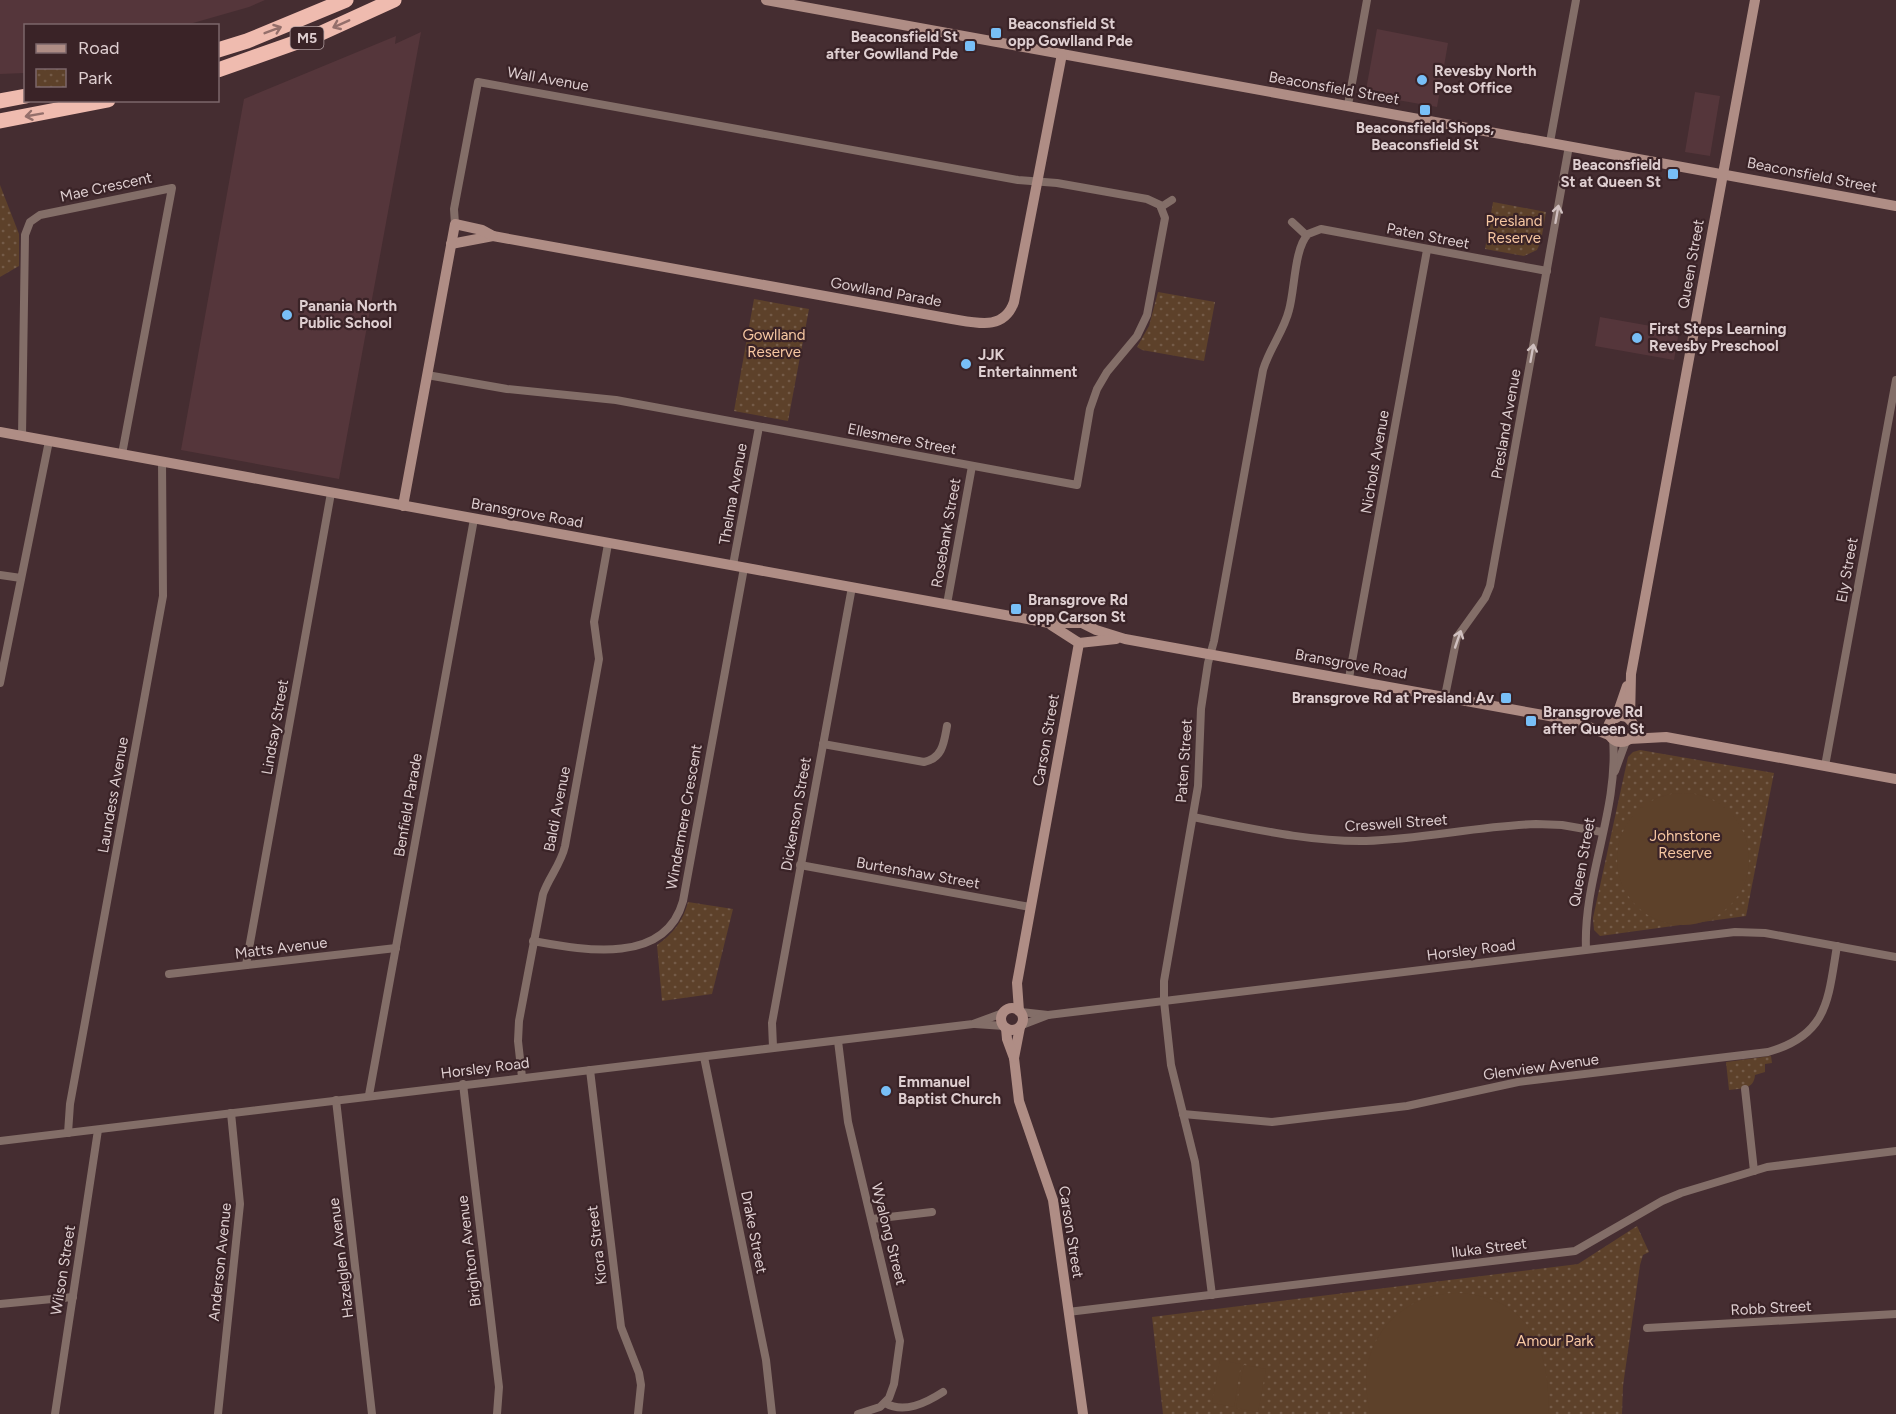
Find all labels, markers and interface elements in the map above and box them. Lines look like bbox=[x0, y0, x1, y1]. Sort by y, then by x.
place label: Beaconsfield St opp Gowlland Pde bbox=[1008, 15, 1134, 50]
one-way arrow bbox=[332, 19, 350, 30]
legend bbox=[24, 24, 219, 102]
one-way arrow bbox=[263, 24, 281, 35]
marker: Beaconsfield St opp Gowlland Pde bbox=[989, 26, 1003, 40]
road number: M5 bbox=[290, 27, 324, 49]
place label: Beaconsfield St after Gowlland Pde bbox=[826, 28, 959, 63]
text: Road bbox=[78, 37, 119, 59]
marker: Beaconsfield St after Gowlland Pde bbox=[963, 39, 977, 53]
place label: Revesby North Post Office bbox=[1434, 62, 1536, 97]
street label: Wall Avenue bbox=[506, 63, 590, 95]
text: Park bbox=[78, 67, 113, 89]
street label: Beaconsfield Street bbox=[1267, 68, 1401, 108]
marker: Revesby North Post Office bbox=[1415, 73, 1429, 87]
marker: Beaconsfield Shops, Beaconsfield St bbox=[1418, 103, 1432, 117]
one-way arrow bbox=[24, 110, 44, 121]
place label: Beaconsfield Shops, Beaconsfield St bbox=[1356, 119, 1494, 154]
street label: Beaconsfield Street bbox=[1745, 154, 1879, 197]
place label: Beaconsfield St at Queen St bbox=[1560, 156, 1661, 191]
marker: Beaconsfield St at Queen St bbox=[1666, 167, 1680, 181]
street label: Mae Crescent bbox=[58, 168, 154, 206]
one-way arrow bbox=[1552, 204, 1563, 224]
park label: Presland Reserve bbox=[1486, 212, 1542, 247]
street label: Queen Street bbox=[1674, 218, 1708, 310]
street label: Paten Street bbox=[1385, 219, 1471, 253]
street label: Gowlland Parade bbox=[829, 273, 943, 311]
place label: Panania North Public School bbox=[299, 297, 397, 332]
marker: Panania North Public School bbox=[280, 308, 294, 322]
place label: First Steps Learning Revesby Preschool bbox=[1649, 320, 1786, 355]
park label: Gowlland Reserve bbox=[742, 326, 806, 361]
marker: First Steps Learning Revesby Preschool bbox=[1630, 331, 1644, 345]
one-way arrow bbox=[1527, 343, 1538, 363]
place label: JJK Entertainment bbox=[978, 346, 1078, 381]
marker: JJK Entertainment bbox=[959, 357, 973, 371]
street label: Presland Avenue bbox=[1487, 368, 1525, 480]
street label: Nichols Avenue bbox=[1357, 409, 1393, 515]
street label: Ellesmere Street bbox=[846, 420, 958, 458]
street label: Thelma Avenue bbox=[715, 442, 751, 546]
street label: Rosebank Street bbox=[927, 476, 965, 589]
street label: Bransgrove Road bbox=[469, 494, 585, 532]
street label: Ely Street bbox=[1832, 536, 1862, 604]
place label: Bransgrove Rd opp Carson St bbox=[1028, 591, 1128, 626]
marker: Bransgrove Rd opp Carson St bbox=[1009, 602, 1023, 616]
one-way arrow bbox=[1453, 630, 1464, 649]
street label: Bransgrove Road bbox=[1293, 645, 1409, 683]
street label: Lindsay Street bbox=[258, 678, 292, 776]
place label: Bransgrove Rd at Presland Av bbox=[1292, 689, 1495, 707]
marker: Bransgrove Rd at Presland Av bbox=[1499, 691, 1513, 705]
street label: Carson Street bbox=[1029, 692, 1063, 788]
place label: Bransgrove Rd after Queen St bbox=[1543, 703, 1645, 738]
marker: Bransgrove Rd after Queen St bbox=[1524, 714, 1538, 728]
street label: Paten Street bbox=[1172, 718, 1196, 804]
street label: Laundess Avenue bbox=[94, 736, 132, 854]
street label: Windermere Crescent bbox=[662, 742, 706, 891]
street label: Benfield Parade bbox=[390, 752, 426, 858]
street label: Dickenson Street bbox=[777, 755, 815, 872]
street label: Baldi Avenue bbox=[540, 765, 574, 853]
street label: Creswell Street bbox=[1344, 810, 1448, 836]
street label: Queen Street bbox=[1565, 816, 1599, 908]
park label: Johnstone Reserve bbox=[1649, 827, 1721, 862]
street label: Burtenshaw Street bbox=[855, 853, 982, 893]
street label: Matts Avenue bbox=[234, 933, 328, 963]
street label: Horsley Road bbox=[1426, 936, 1516, 964]
street label: Glenview Avenue bbox=[1482, 1050, 1600, 1084]
street label: Horsley Road bbox=[440, 1054, 530, 1082]
place label: Emmanuel Baptist Church bbox=[898, 1073, 1001, 1108]
marker: Emmanuel Baptist Church bbox=[879, 1084, 893, 1098]
street label: Wyalong Street bbox=[868, 1181, 910, 1287]
street label: Carson Street bbox=[1055, 1185, 1087, 1280]
street label: Drake Street bbox=[737, 1189, 771, 1275]
street label: Brighton Avenue bbox=[453, 1194, 485, 1308]
street label: Hazelglen Avenue bbox=[325, 1197, 357, 1319]
street label: Anderson Avenue bbox=[205, 1202, 235, 1322]
street label: Kiora Street bbox=[583, 1204, 611, 1286]
street label: Wilson Street bbox=[47, 1223, 79, 1316]
street label: Iluka Street bbox=[1450, 1234, 1528, 1262]
street label: Robb Street bbox=[1730, 1297, 1812, 1319]
park label: Amour Park bbox=[1516, 1332, 1594, 1350]

